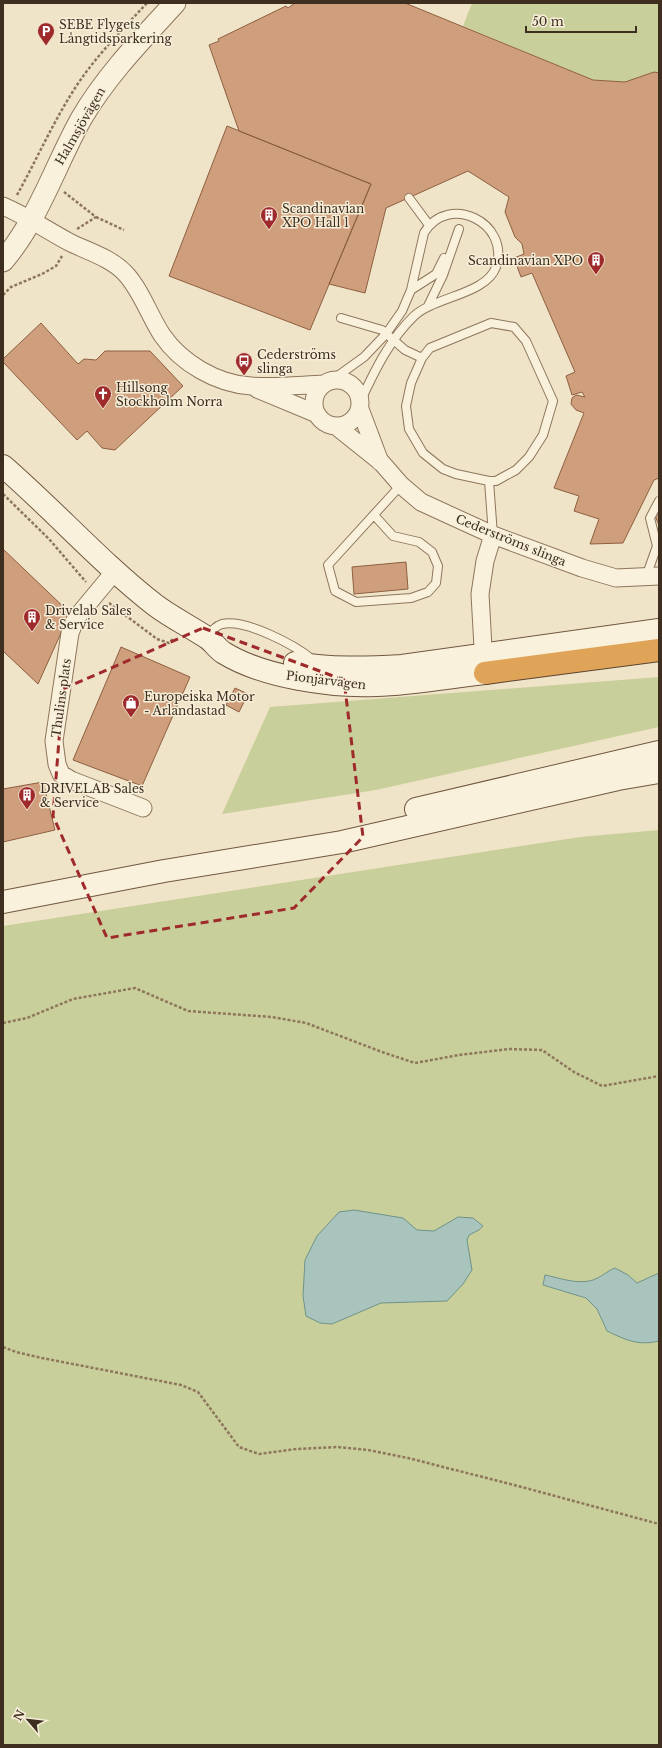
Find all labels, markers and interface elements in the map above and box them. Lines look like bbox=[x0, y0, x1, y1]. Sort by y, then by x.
scale bar bbox=[526, 8, 636, 34]
text: 50 m bbox=[532, 14, 564, 29]
place label: SEBE Flygets Långtidsparkering bbox=[59, 17, 172, 46]
parking icon: SEBE Flygets Långtidsparkering bbox=[36, 21, 56, 46]
street label: Halmsjövägen bbox=[52, 84, 108, 168]
place label: Scandinavian XPO Hall 1 bbox=[282, 201, 364, 230]
building icon: Scandinavian XPO Hall 1 bbox=[259, 205, 279, 230]
building icon: Scandinavian XPO bbox=[586, 250, 606, 275]
place label: Scandinavian XPO bbox=[468, 253, 583, 268]
place label: Cederströms slinga bbox=[257, 347, 336, 376]
bus stop icon: Cederströms slinga bbox=[234, 351, 254, 376]
place label: Hillsong Stockholm Norra bbox=[116, 380, 223, 409]
church icon: Hillsong Stockholm Norra bbox=[93, 384, 113, 409]
street label: Cederströms slinga bbox=[454, 511, 569, 569]
place label: Drivelab Sales & Service bbox=[45, 603, 132, 632]
building icon: Drivelab Sales & Service bbox=[22, 607, 42, 632]
street label: Thulins plats bbox=[48, 657, 74, 739]
street label: Pionjärvägen bbox=[285, 668, 367, 692]
place label: Europeiska Motor - Arlandastad bbox=[144, 689, 255, 718]
shop icon: Europeiska Motor - Arlandastad bbox=[121, 693, 141, 718]
place label: DRIVELAB Sales & Service bbox=[40, 781, 144, 810]
building icon: DRIVELAB Sales & Service bbox=[17, 785, 37, 810]
north arrow bbox=[8, 1700, 48, 1740]
text: N bbox=[11, 1707, 28, 1723]

